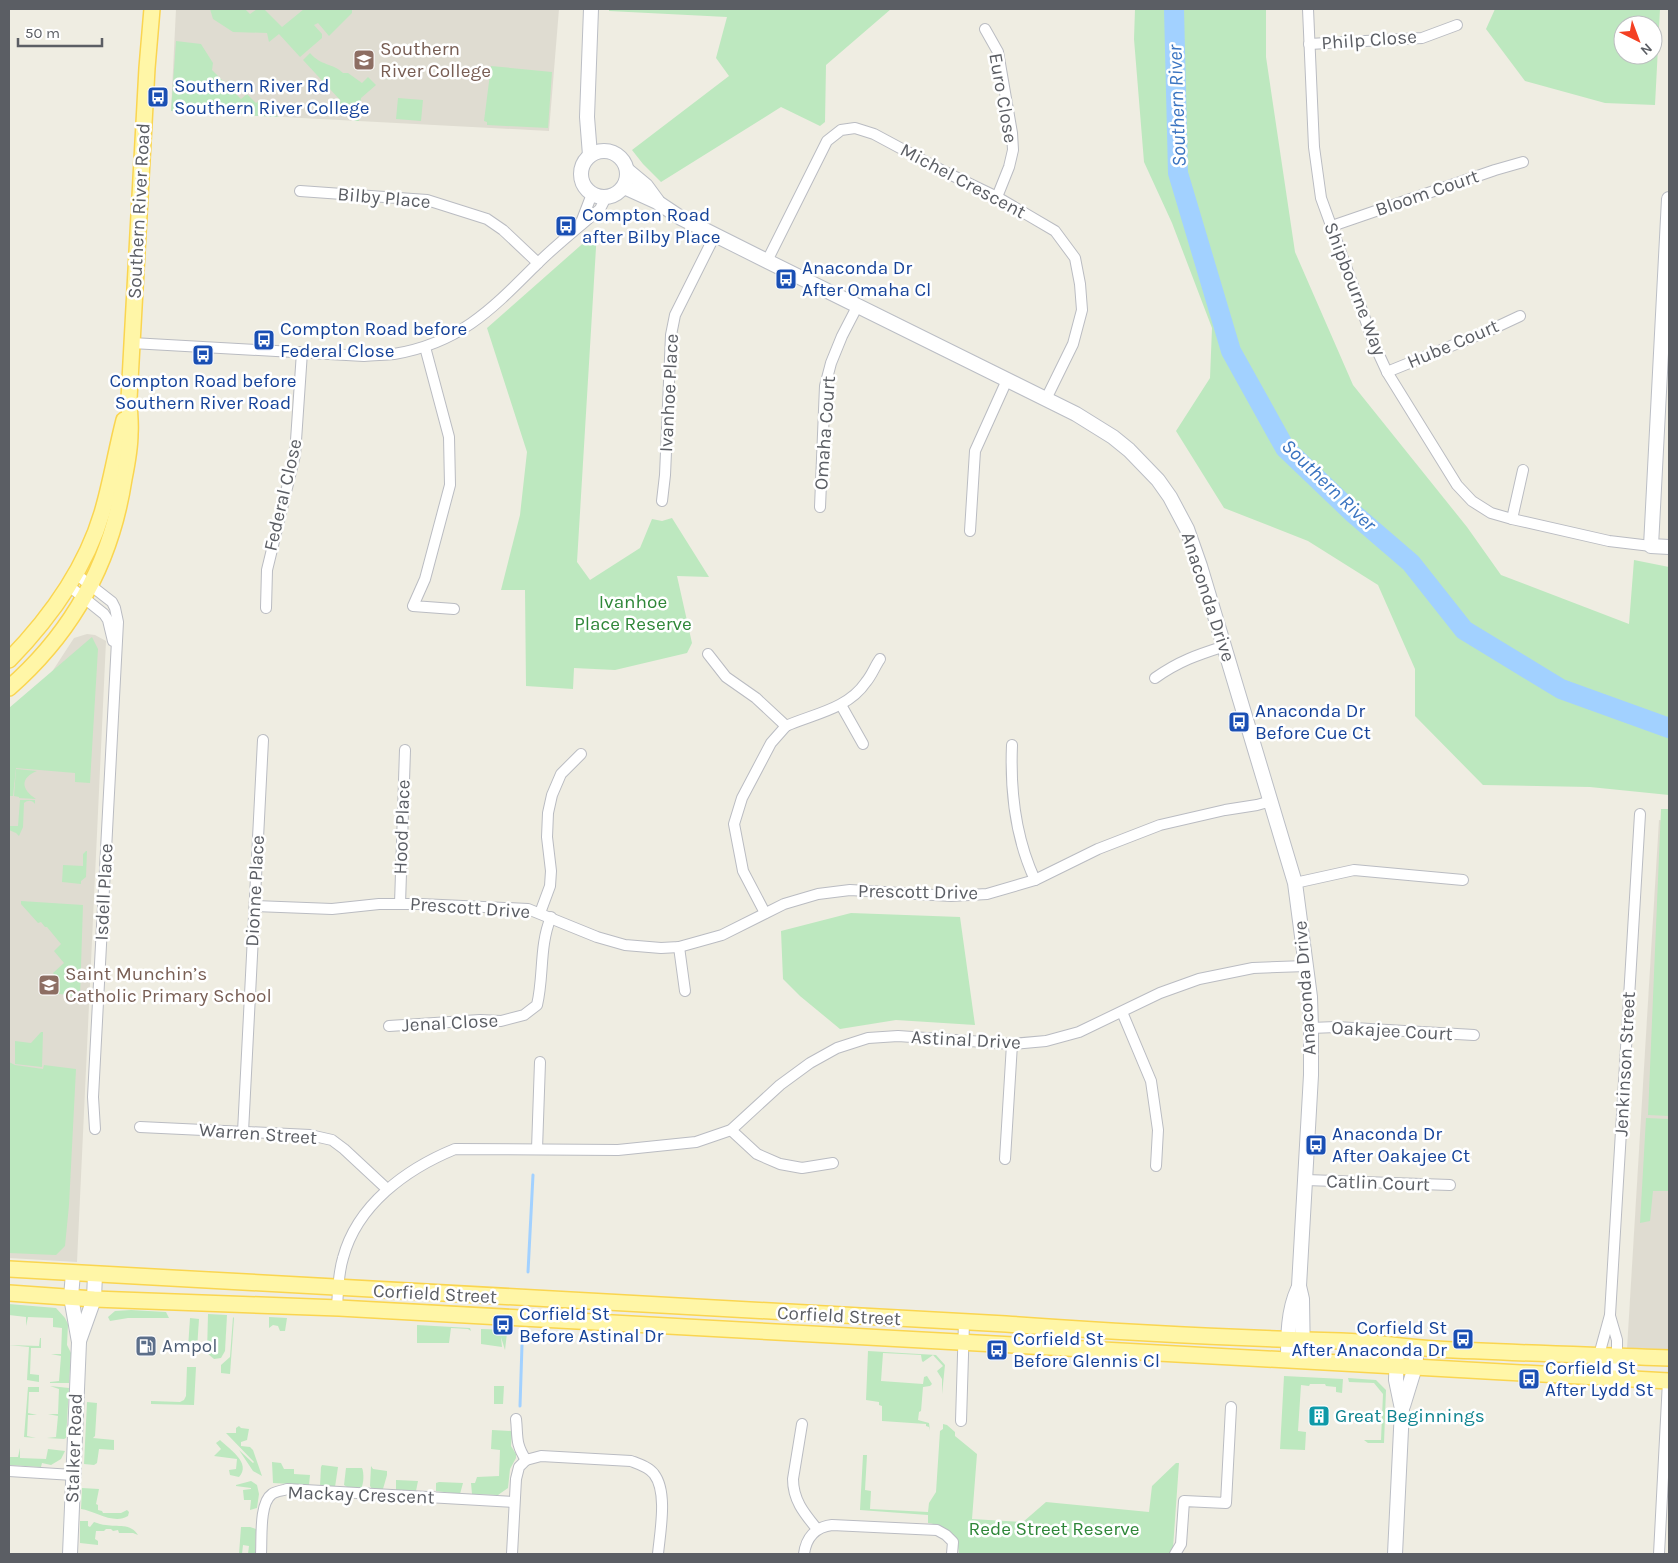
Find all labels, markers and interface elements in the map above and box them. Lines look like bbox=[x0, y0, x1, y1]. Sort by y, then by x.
scale bar bbox=[18, 15, 101, 47]
north arrow bbox=[1613, 15, 1663, 65]
text: 50 m bbox=[25, 24, 60, 42]
street label: Philp Close bbox=[1321, 26, 1417, 54]
place label: Southern River College bbox=[380, 38, 491, 82]
text: N bbox=[1637, 40, 1656, 59]
water label: Southern River bbox=[1163, 43, 1191, 167]
school or university icon: Southern River College bbox=[352, 48, 376, 72]
street label: Euro Close bbox=[984, 51, 1022, 145]
place label: Southern River Rd Southern River College bbox=[174, 75, 369, 119]
bus stop icon: Southern River Rd Southern River College bbox=[146, 85, 170, 109]
street label: Southern River Road bbox=[123, 122, 155, 300]
street label: Michel Crescent bbox=[896, 139, 1030, 223]
street label: Bloom Court bbox=[1372, 165, 1482, 221]
street label: Bilby Place bbox=[337, 183, 431, 213]
place label: Compton Road after Bilby Place bbox=[582, 204, 721, 248]
bus stop icon: Compton Road after Bilby Place bbox=[554, 214, 578, 238]
street label: Shipbourne Way bbox=[1319, 219, 1391, 359]
place label: Anaconda Dr After Omaha Cl bbox=[802, 257, 931, 301]
bus stop icon: Anaconda Dr After Omaha Cl bbox=[774, 267, 798, 291]
street label: Hube Court bbox=[1404, 315, 1502, 373]
place label: Compton Road before Federal Close bbox=[280, 318, 467, 362]
bus stop icon: Compton Road before Federal Close bbox=[252, 328, 276, 352]
street label: Ivanhoe Place bbox=[655, 333, 683, 453]
bus stop icon: Compton Road before Southern River Road bbox=[191, 343, 215, 367]
place label: Compton Road before Southern River Road bbox=[109, 370, 297, 414]
street label: Omaha Court bbox=[810, 375, 840, 491]
water label: Southern River bbox=[1277, 434, 1382, 536]
street label: Federal Close bbox=[259, 437, 307, 553]
street label: Anaconda Drive bbox=[1177, 529, 1239, 665]
park label: Ivanhoe Place Reserve bbox=[574, 591, 692, 635]
place label: Anaconda Dr Before Cue Ct bbox=[1255, 700, 1371, 744]
bus stop icon: Anaconda Dr Before Cue Ct bbox=[1227, 710, 1251, 734]
street label: Hood Place bbox=[389, 779, 415, 875]
street label: Dionne Place bbox=[241, 835, 269, 947]
street label: Isdell Place bbox=[90, 843, 118, 941]
street label: Prescott Drive bbox=[858, 880, 978, 904]
street label: Prescott Drive bbox=[409, 893, 531, 923]
street label: Anaconda Drive bbox=[1289, 920, 1321, 1056]
place label: Saint Munchin’s Catholic Primary School bbox=[65, 963, 272, 1007]
school or university icon: Saint Munchin’s Catholic Primary School bbox=[37, 973, 61, 997]
street label: Jenkinson Street bbox=[1610, 991, 1640, 1137]
street label: Jenal Close bbox=[401, 1009, 499, 1037]
street label: Oakajee Court bbox=[1331, 1017, 1453, 1045]
street label: Astinal Drive bbox=[911, 1026, 1021, 1054]
street label: Warren Street bbox=[198, 1119, 318, 1149]
place label: Anaconda Dr After Oakajee Ct bbox=[1332, 1123, 1470, 1167]
bus stop icon: Anaconda Dr After Oakajee Ct bbox=[1304, 1133, 1328, 1157]
street label: Catlin Court bbox=[1326, 1170, 1430, 1196]
street label: Corfield Street bbox=[372, 1280, 498, 1308]
street label: Corfield Street bbox=[776, 1302, 902, 1330]
place label: Corfield St Before Astinal Dr bbox=[519, 1303, 664, 1347]
bus stop icon: Corfield St Before Astinal Dr bbox=[491, 1313, 515, 1337]
place label: Corfield St After Anaconda Dr bbox=[1291, 1317, 1447, 1361]
bus stop icon: Corfield St After Anaconda Dr bbox=[1451, 1327, 1475, 1351]
place label: Corfield St Before Glennis Cl bbox=[1013, 1328, 1160, 1372]
fuel station icon: Ampol bbox=[134, 1334, 158, 1358]
place label: Ampol bbox=[162, 1335, 218, 1357]
bus stop icon: Corfield St Before Glennis Cl bbox=[985, 1338, 1009, 1362]
place label: Corfield St After Lydd St bbox=[1545, 1357, 1653, 1401]
bus stop icon: Corfield St After Lydd St bbox=[1517, 1367, 1541, 1391]
street label: Stalker Road bbox=[61, 1393, 87, 1503]
building icon: Great Beginnings bbox=[1307, 1404, 1331, 1428]
place label: Great Beginnings bbox=[1335, 1405, 1485, 1427]
street label: Mackay Crescent bbox=[287, 1481, 435, 1509]
park label: Rede Street Reserve bbox=[969, 1518, 1139, 1540]

